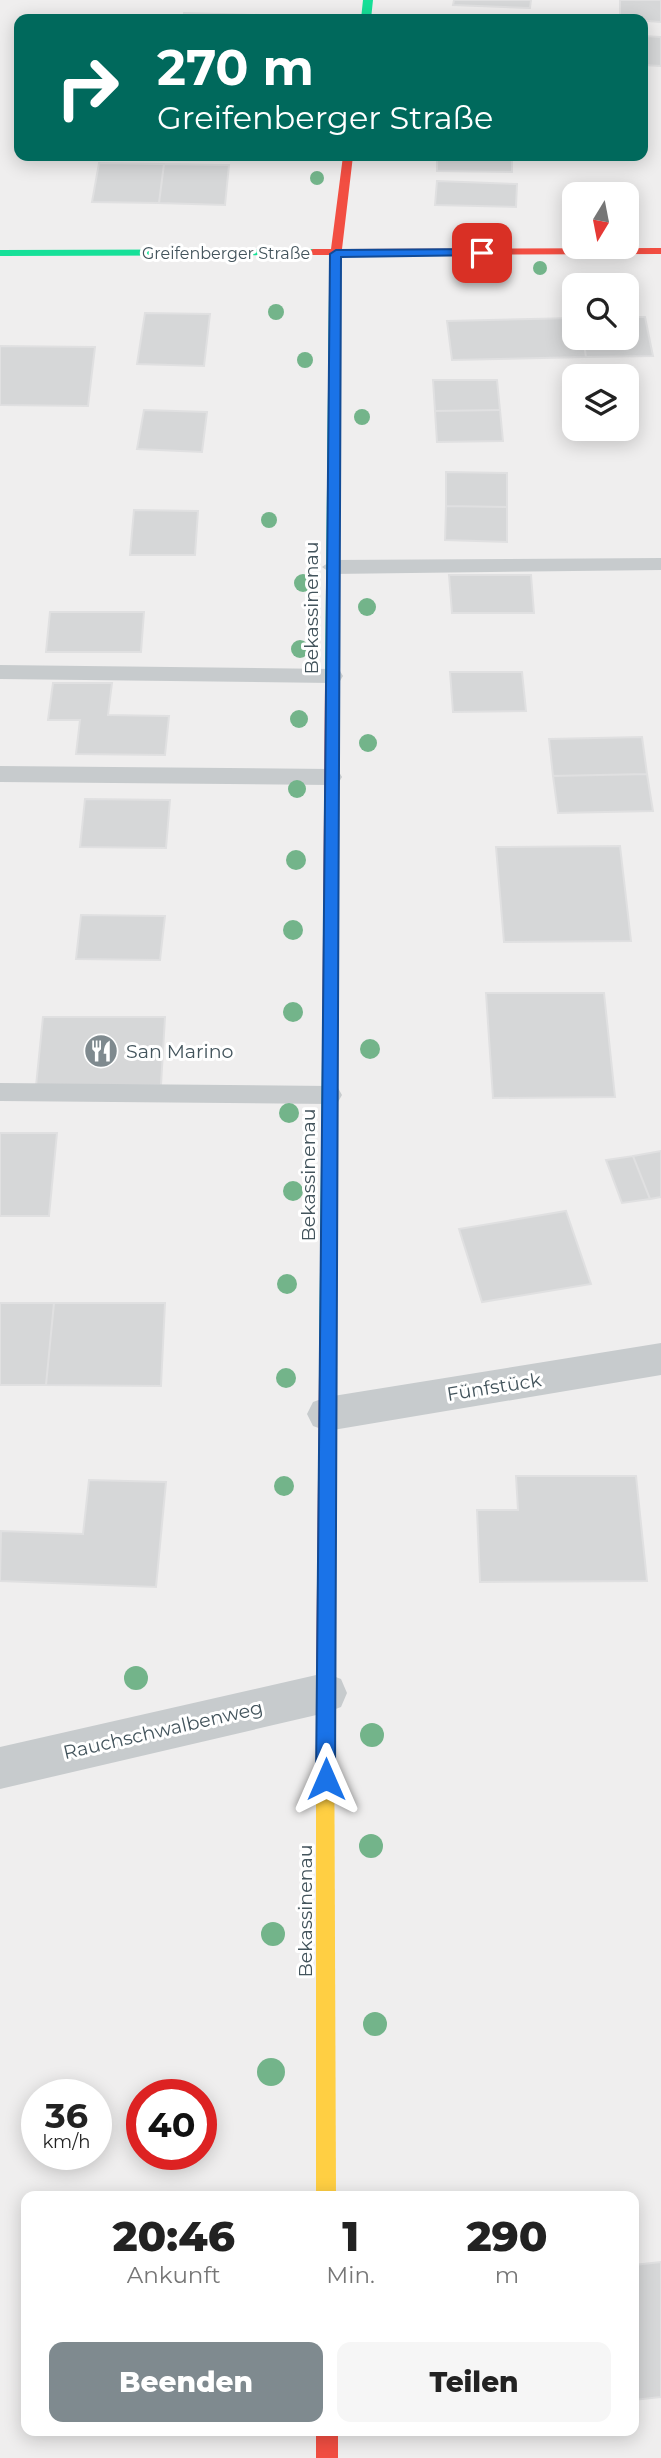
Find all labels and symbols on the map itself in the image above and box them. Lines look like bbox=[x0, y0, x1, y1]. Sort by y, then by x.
north arrow bbox=[562, 182, 639, 259]
pin bbox=[452, 223, 512, 283]
street label: Greifenberger Straße bbox=[142, 244, 310, 263]
street label: Bekassinenau bbox=[300, 542, 323, 674]
restaurant icon: San Marino bbox=[82, 1032, 120, 1070]
place label: San Marino bbox=[126, 1040, 233, 1063]
street label: Bekassinenau bbox=[297, 1109, 320, 1241]
street label: Fünfstück bbox=[445, 1368, 544, 1406]
street label: Rauchschwalbenweg bbox=[61, 1696, 265, 1764]
position arrow bbox=[289, 1742, 363, 1816]
street label: Bekassinenau bbox=[294, 1845, 317, 1977]
speed limit sign: 40 bbox=[126, 2079, 217, 2170]

